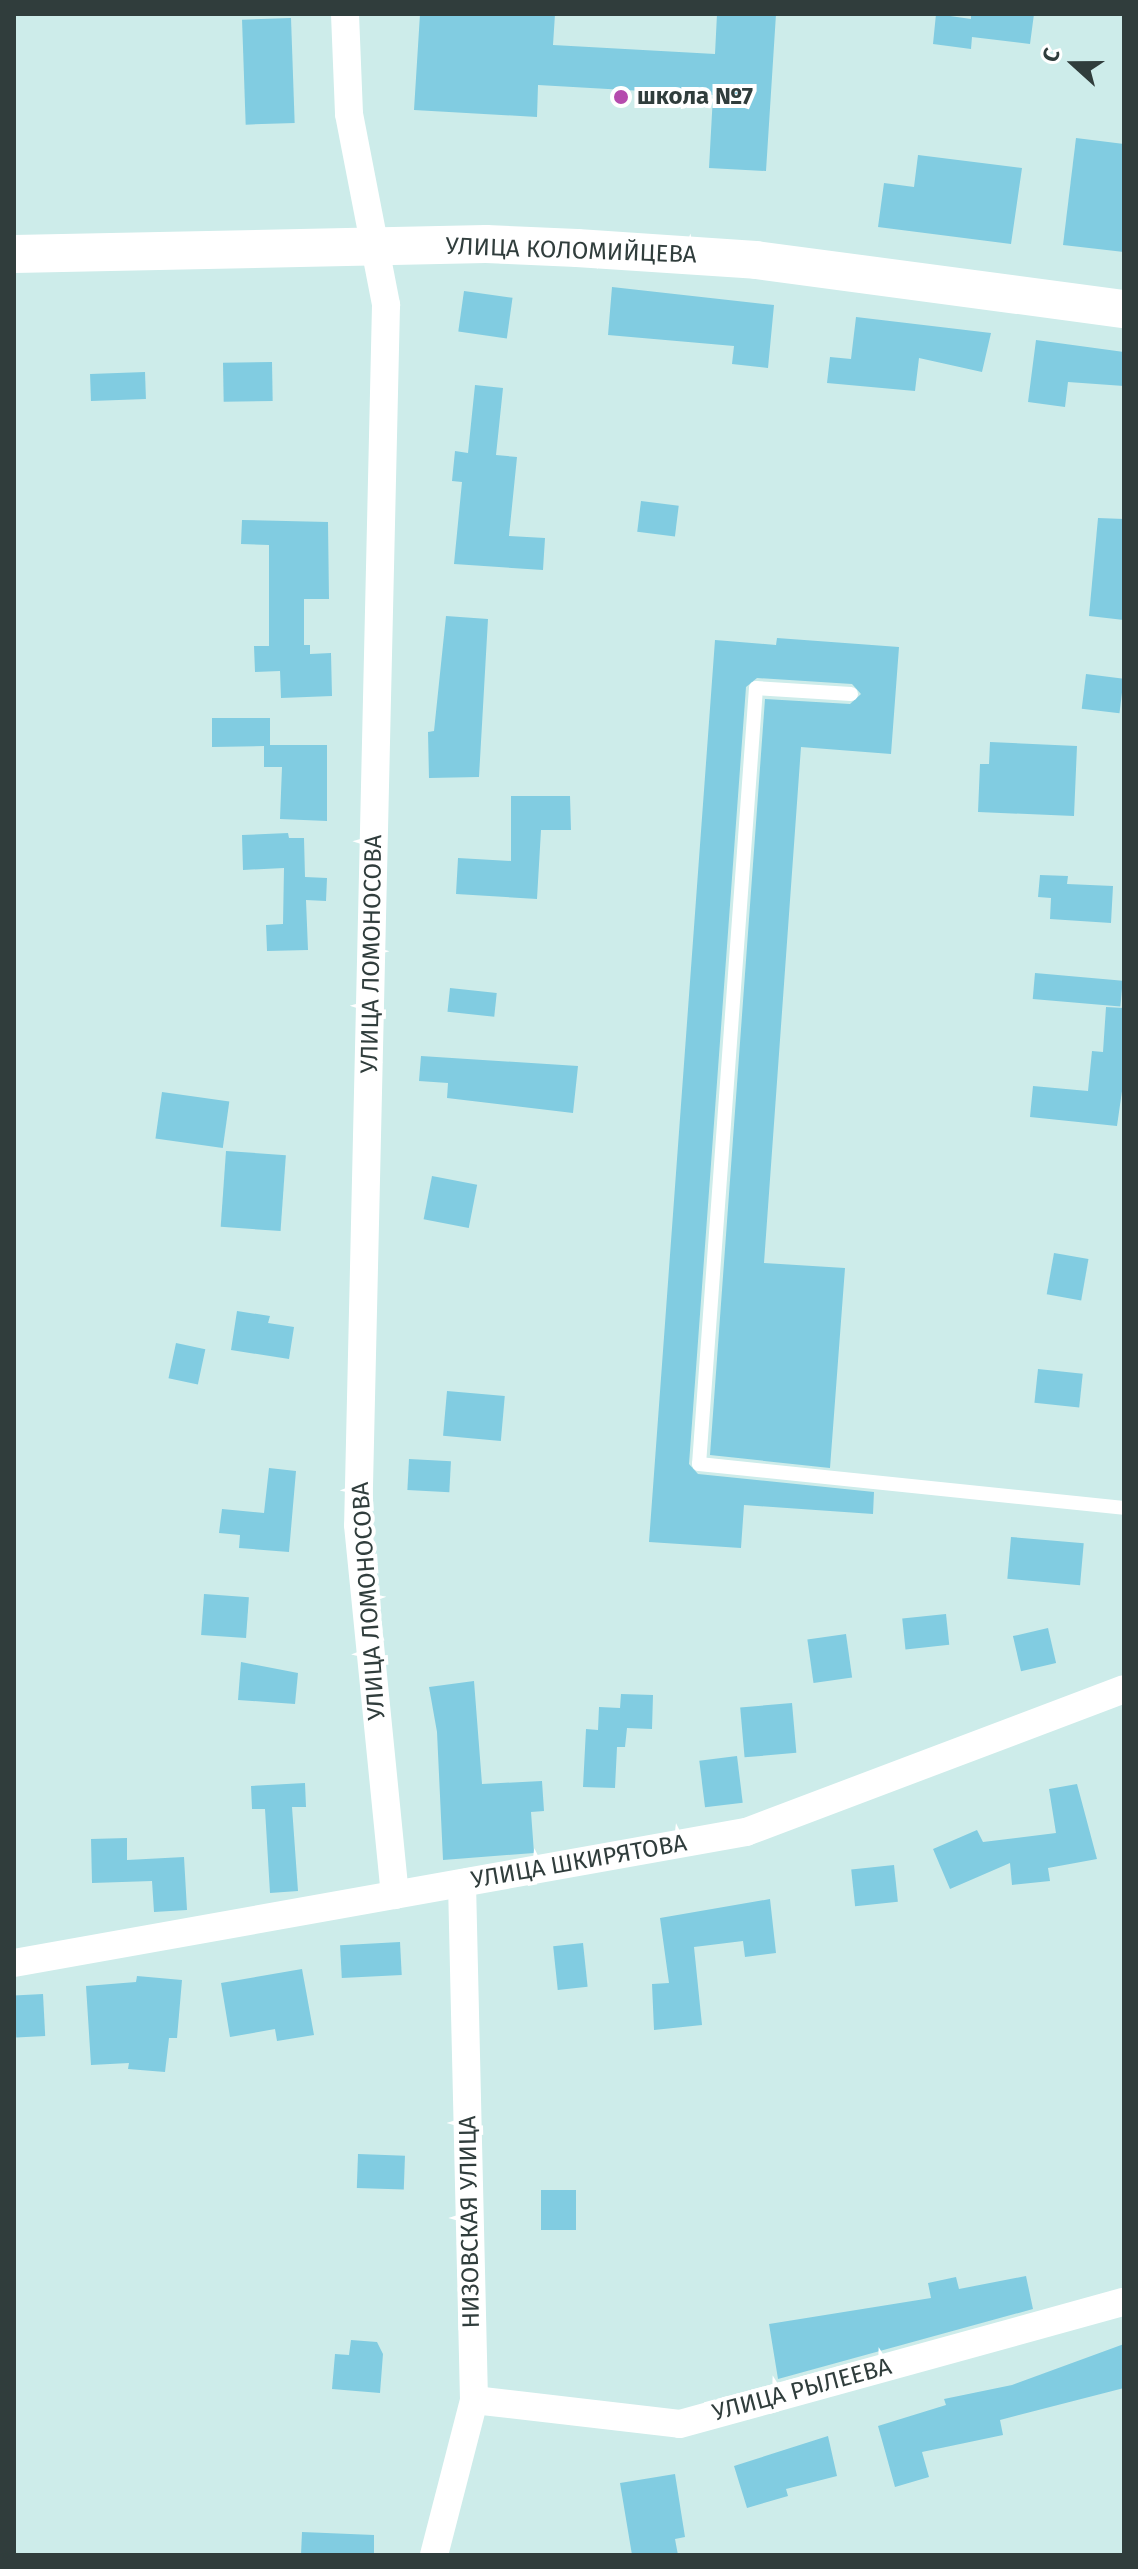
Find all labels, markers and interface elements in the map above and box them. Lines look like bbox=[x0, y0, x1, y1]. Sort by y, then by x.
north arrow bbox=[1034, 24, 1114, 104]
text: С bbox=[1036, 44, 1066, 66]
place label: школа №7 bbox=[637, 83, 753, 111]
marker: школа №7 bbox=[612, 88, 630, 106]
street label: УЛИЦА КОЛОМИЙЦЕВА bbox=[445, 232, 697, 270]
street label: УЛИЦА ЛОМОНОСОВА bbox=[356, 834, 388, 1074]
street label: УЛИЦА ЛОМОНОСОВА bbox=[346, 1481, 392, 1721]
street label: УЛИЦА ШКИРЯТОВА bbox=[469, 1829, 689, 1895]
street label: НИЗОВСКАЯ УЛИЦА bbox=[454, 2115, 486, 2329]
street label: УЛИЦА РЫЛЕЕВА bbox=[709, 2352, 895, 2428]

